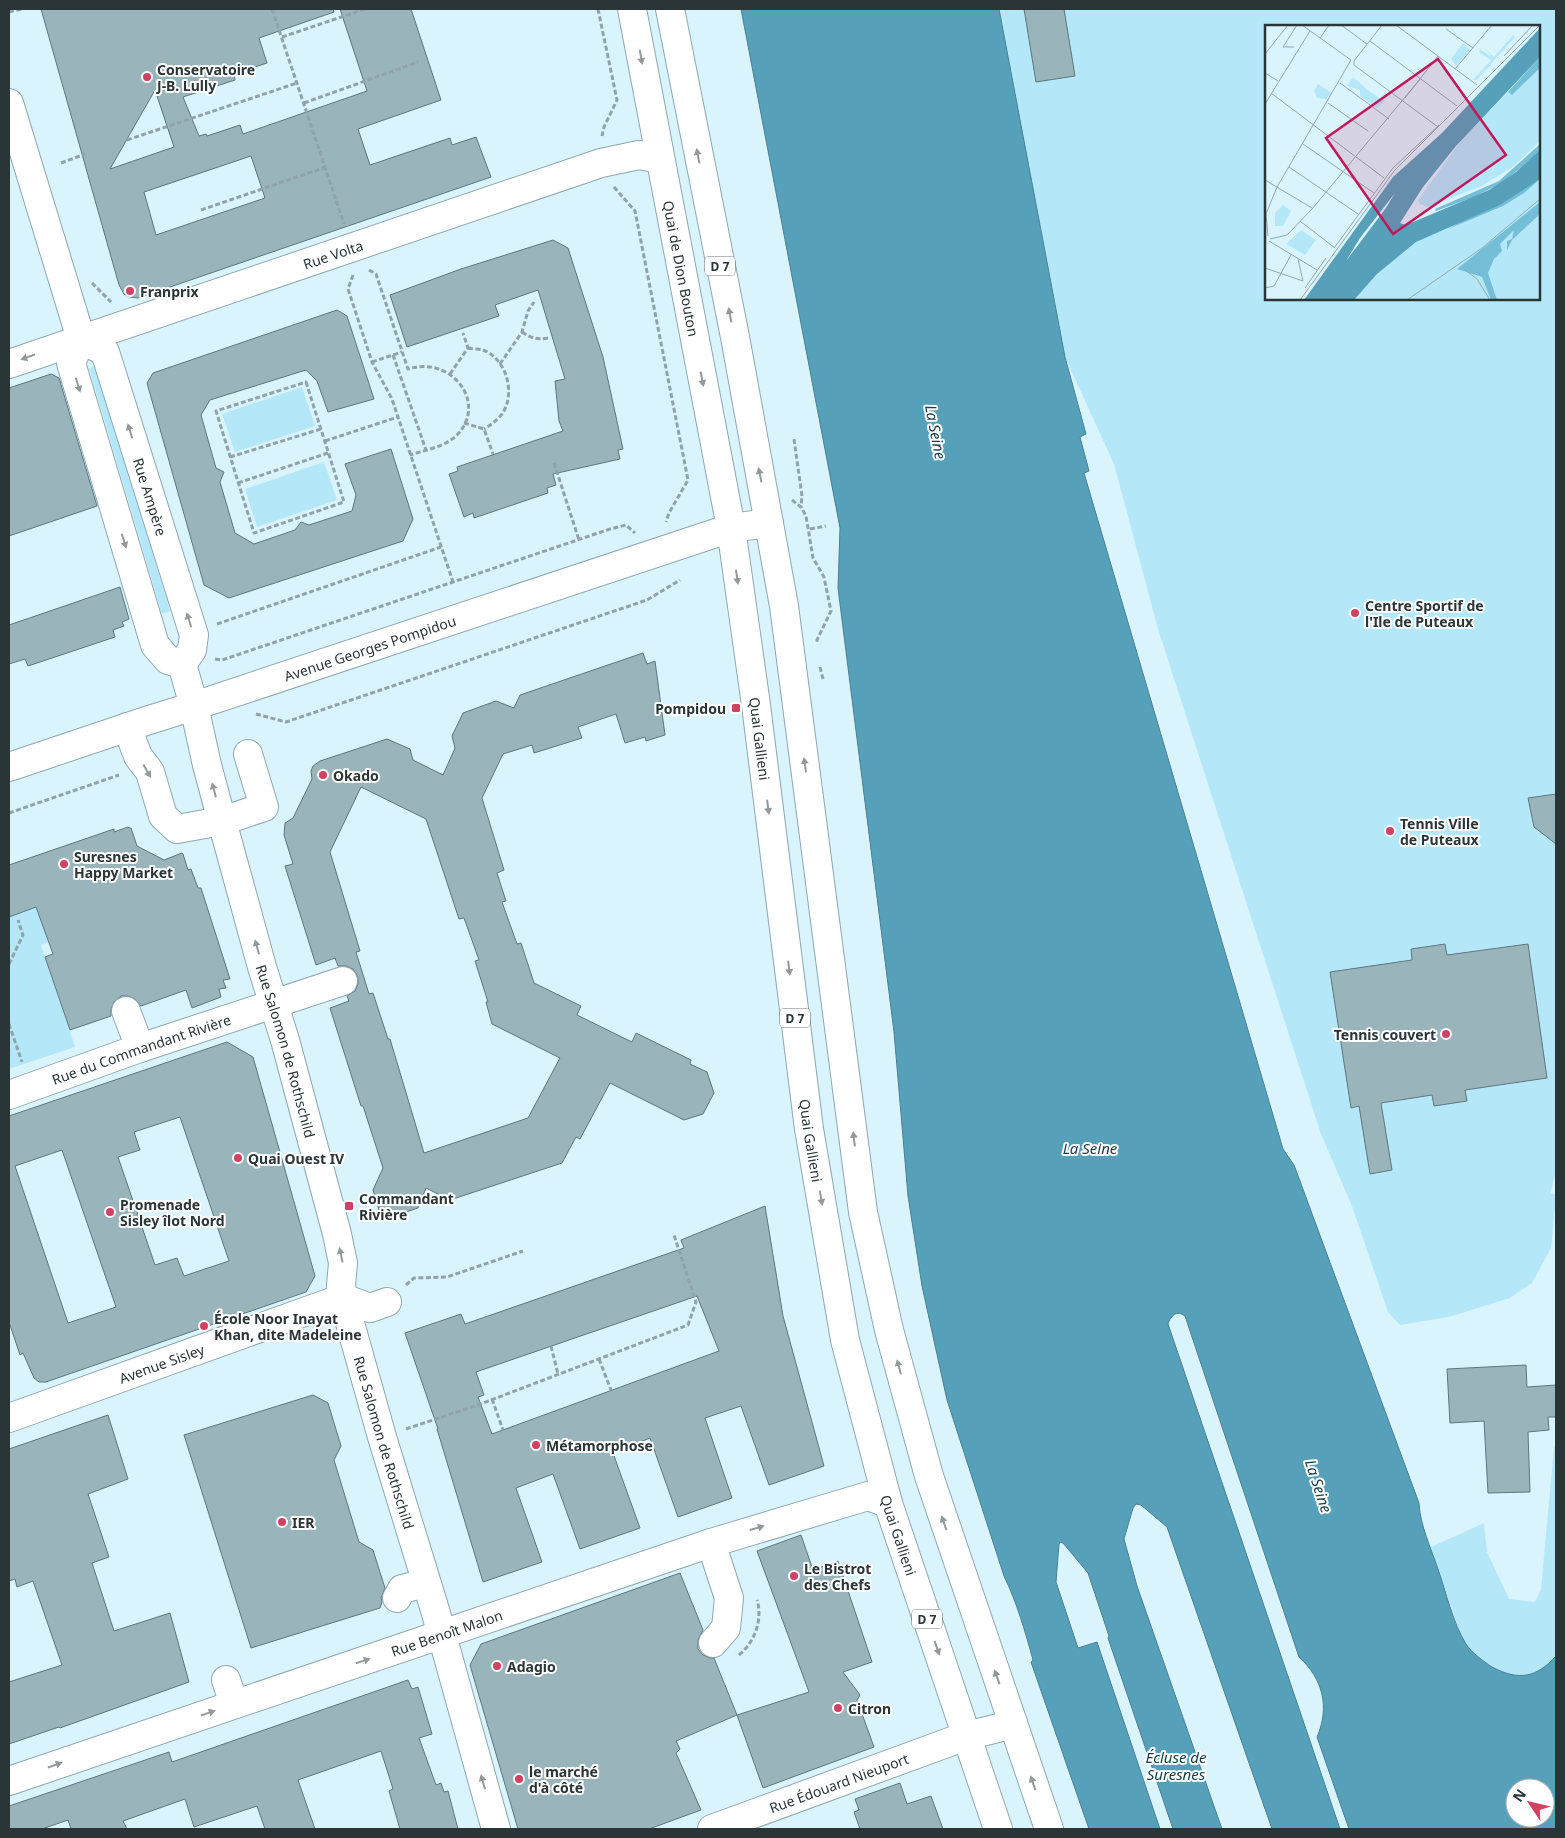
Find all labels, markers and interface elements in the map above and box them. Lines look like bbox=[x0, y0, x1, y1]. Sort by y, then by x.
inset map bbox=[1265, 25, 1540, 300]
one-way arrow bbox=[638, 49, 646, 65]
place label: Conservatoire J-B. Lully bbox=[155, 60, 255, 95]
marker: Conservatoire J-B. Lully bbox=[141, 71, 153, 83]
one-way arrow bbox=[694, 147, 702, 163]
street label: Quai de Dion Bouton bbox=[659, 199, 704, 338]
street label: Rue Volta bbox=[300, 235, 365, 273]
road number: D 7 bbox=[705, 256, 735, 276]
place label: Franprix bbox=[140, 282, 199, 301]
marker: Franprix bbox=[124, 285, 136, 297]
one-way arrow bbox=[726, 307, 734, 323]
one-way arrow bbox=[21, 354, 36, 361]
one-way arrow bbox=[698, 371, 706, 386]
one-way arrow bbox=[74, 377, 82, 392]
water label: La Seine bbox=[921, 403, 951, 461]
one-way arrow bbox=[125, 424, 133, 439]
street label: Rue Ampère bbox=[129, 455, 172, 538]
one-way arrow bbox=[756, 466, 764, 482]
one-way arrow bbox=[121, 533, 129, 548]
one-way arrow bbox=[734, 569, 742, 585]
place label: Centre Sportif de l'Ile de Puteaux bbox=[1365, 596, 1484, 631]
marker: Centre Sportif de l'Ile de Puteaux bbox=[1349, 607, 1361, 619]
street label: Avenue Georges Pompidou bbox=[281, 610, 458, 685]
one-way arrow bbox=[185, 612, 192, 627]
street label: Quai Gallieni bbox=[745, 696, 775, 781]
place label: Pompidou bbox=[655, 699, 726, 718]
marker: Pompidou bbox=[730, 702, 742, 714]
one-way arrow bbox=[801, 756, 809, 772]
one-way arrow bbox=[143, 763, 151, 778]
place label: Okado bbox=[333, 766, 379, 785]
marker: Okado bbox=[317, 769, 329, 781]
one-way arrow bbox=[209, 782, 217, 797]
one-way arrow bbox=[764, 799, 772, 815]
place label: Tennis Ville de Puteaux bbox=[1400, 814, 1480, 849]
marker: Tennis Ville de Puteaux bbox=[1384, 825, 1396, 837]
place label: Suresnes Happy Market bbox=[74, 847, 173, 882]
marker: Suresnes Happy Market bbox=[58, 858, 70, 870]
one-way arrow bbox=[252, 939, 260, 954]
one-way arrow bbox=[785, 960, 793, 976]
street label: Rue Salomon de Rothschild bbox=[252, 962, 320, 1140]
road number: D 7 bbox=[780, 1008, 810, 1028]
street label: Rue du Commandant Rivière bbox=[49, 1009, 233, 1088]
place label: Tennis couvert bbox=[1334, 1025, 1436, 1044]
marker: Tennis couvert bbox=[1440, 1028, 1452, 1040]
street label: Quai Gallieni bbox=[796, 1098, 827, 1183]
one-way arrow bbox=[850, 1131, 858, 1147]
water label: La Seine bbox=[1063, 1138, 1118, 1158]
place label: Quai Ouest IV bbox=[248, 1149, 345, 1168]
marker: Quai Ouest IV bbox=[232, 1152, 244, 1164]
place label: Commandant Rivière bbox=[359, 1189, 454, 1224]
one-way arrow bbox=[817, 1191, 825, 1207]
place label: Promenade Sisley îlot Nord bbox=[120, 1195, 225, 1230]
marker: Commandant Rivière bbox=[343, 1200, 355, 1212]
marker: Promenade Sisley îlot Nord bbox=[104, 1206, 116, 1218]
one-way arrow bbox=[337, 1248, 345, 1263]
place label: École Noor Inayat Khan, dite Madeleine bbox=[214, 1309, 362, 1344]
marker: École Noor Inayat Khan, dite Madeleine bbox=[198, 1320, 210, 1332]
street label: Avenue Sisley bbox=[116, 1339, 207, 1387]
street label: Rue Salomon de Rothschild bbox=[350, 1354, 419, 1531]
one-way arrow bbox=[894, 1359, 902, 1374]
place label: Métamorphose bbox=[546, 1436, 653, 1455]
marker: Métamorphose bbox=[530, 1439, 542, 1451]
water label: La Seine bbox=[1301, 1457, 1337, 1516]
street label: Quai Gallieni bbox=[877, 1493, 921, 1578]
place label: IER bbox=[292, 1513, 315, 1532]
one-way arrow bbox=[940, 1515, 948, 1530]
marker: IER bbox=[276, 1516, 288, 1528]
one-way arrow bbox=[750, 1524, 765, 1532]
place label: Le Bistrot des Chefs bbox=[804, 1559, 871, 1594]
marker: Le Bistrot des Chefs bbox=[788, 1570, 800, 1582]
street label: Rue Benoît Malon bbox=[388, 1605, 505, 1660]
road number: D 7 bbox=[912, 1610, 942, 1628]
one-way arrow bbox=[934, 1641, 941, 1656]
one-way arrow bbox=[355, 1657, 370, 1664]
place label: Adagio bbox=[507, 1657, 556, 1676]
marker: Adagio bbox=[491, 1660, 503, 1672]
one-way arrow bbox=[992, 1669, 1000, 1684]
place label: Citron bbox=[848, 1699, 891, 1718]
marker: Citron bbox=[832, 1702, 844, 1714]
one-way arrow bbox=[201, 1708, 216, 1716]
water label: Écluse de Suresnes bbox=[1145, 1747, 1207, 1784]
street label: Rue Édouard Nieuport bbox=[767, 1748, 911, 1817]
one-way arrow bbox=[48, 1761, 63, 1769]
place label: le marché d'à côté bbox=[529, 1762, 598, 1797]
marker: le marché d'à côté bbox=[513, 1773, 525, 1785]
one-way arrow bbox=[478, 1775, 486, 1790]
one-way arrow bbox=[1029, 1776, 1036, 1791]
north arrow bbox=[1505, 1778, 1555, 1828]
text: N bbox=[1508, 1785, 1530, 1805]

